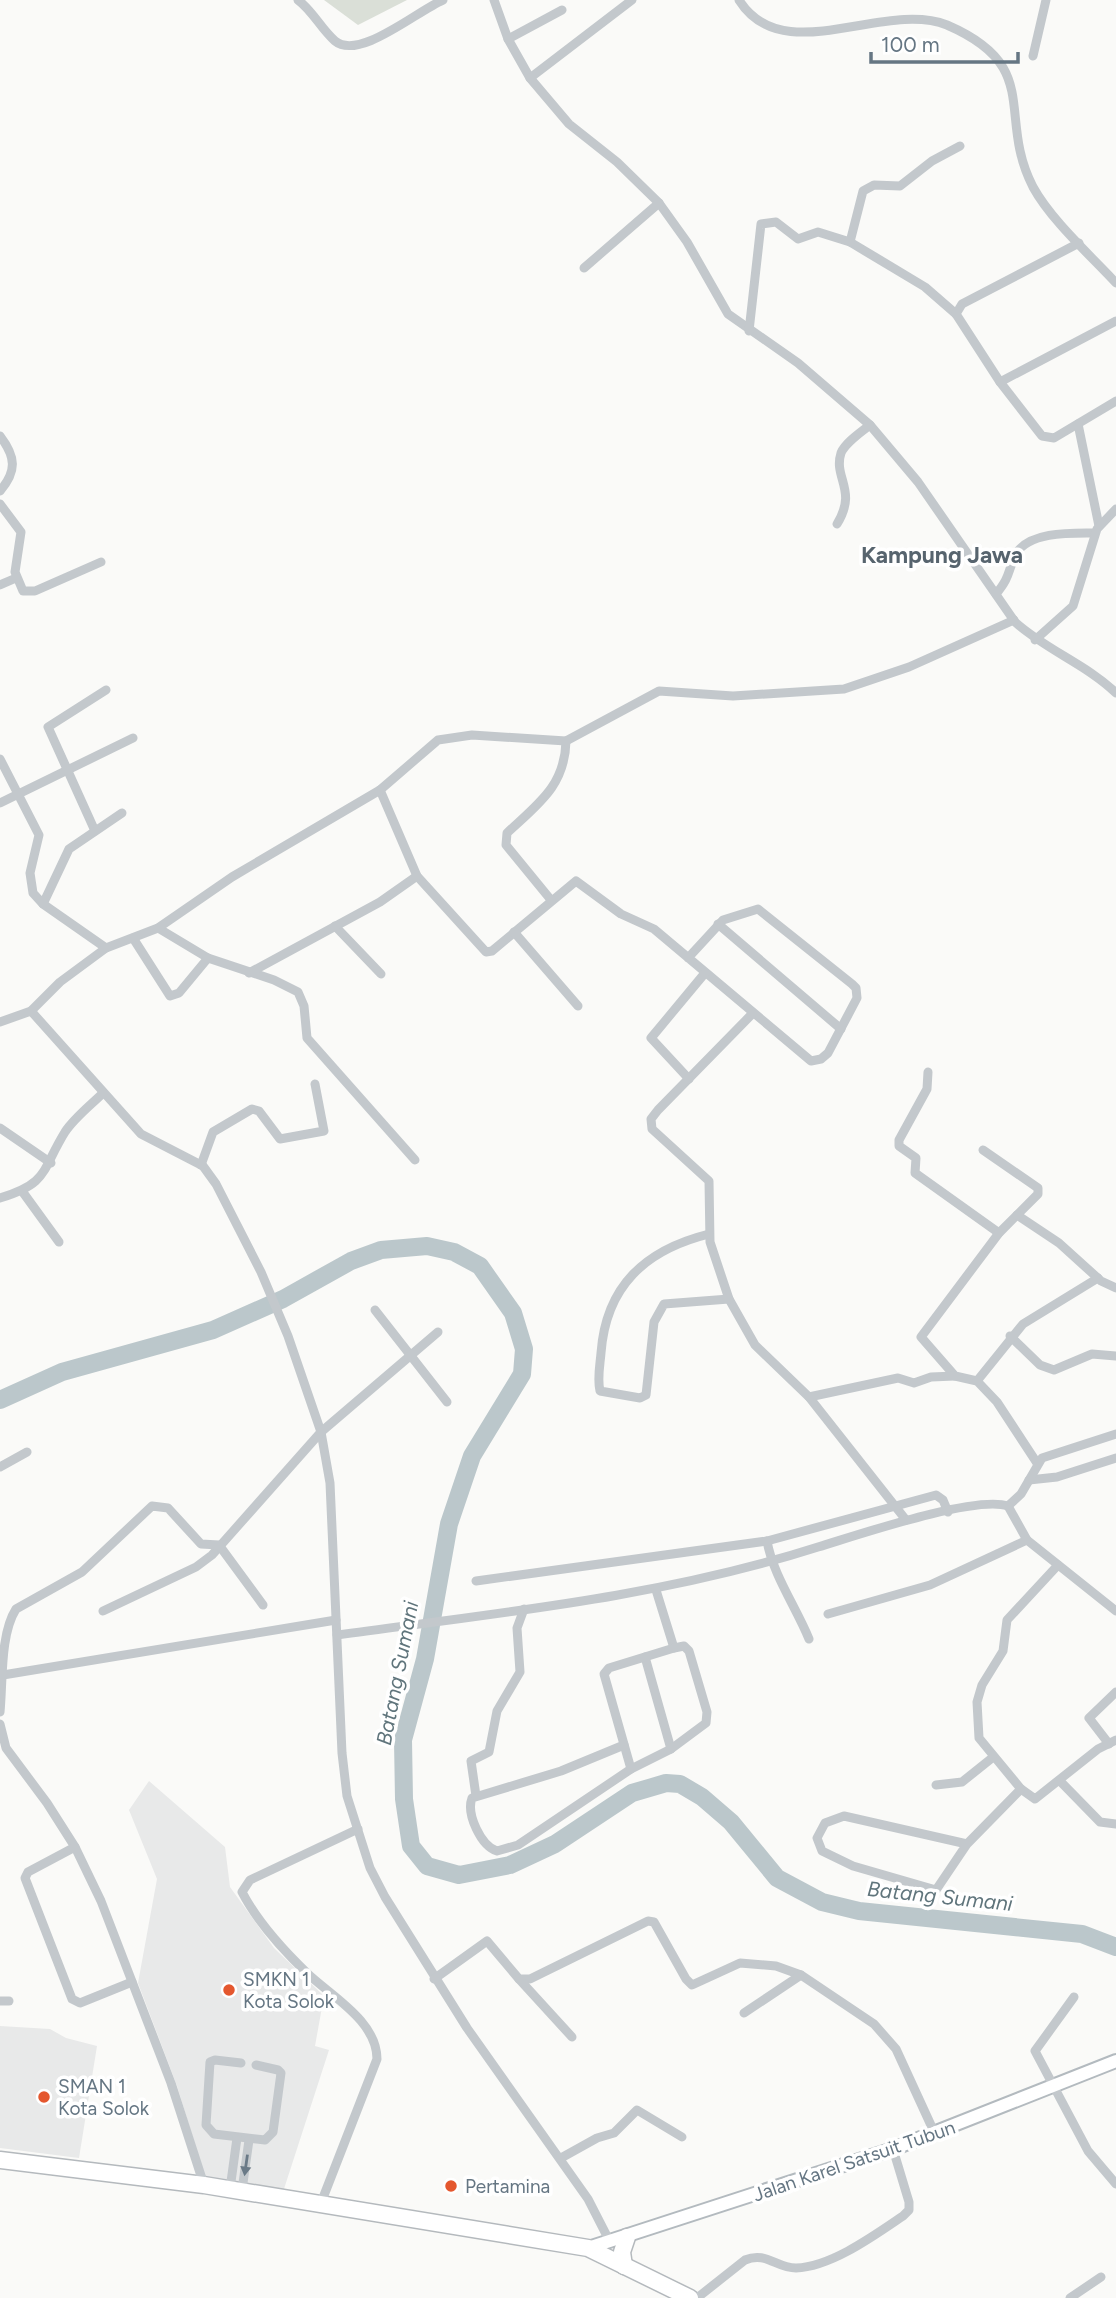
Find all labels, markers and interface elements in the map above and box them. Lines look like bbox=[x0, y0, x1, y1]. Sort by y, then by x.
scale bar bbox=[871, 21, 1018, 65]
text: 100 m bbox=[881, 32, 940, 57]
district label: Kampung Jawa bbox=[861, 541, 1023, 569]
water label: Batang Sumani bbox=[371, 1599, 423, 1747]
water label: Batang Sumani bbox=[866, 1876, 1014, 1916]
place label: SMKN 1 Kota Solok bbox=[243, 1968, 335, 2013]
marker: SMKN 1 Kota Solok bbox=[221, 1982, 237, 1998]
place label: SMAN 1 Kota Solok bbox=[58, 2075, 150, 2120]
marker: SMAN 1 Kota Solok bbox=[36, 2089, 52, 2105]
street label: Jalan Karel Satsuit Tubun bbox=[750, 2116, 958, 2206]
one-way arrow bbox=[240, 2154, 251, 2176]
place label: Pertamina bbox=[465, 2175, 550, 2198]
marker: Pertamina bbox=[443, 2178, 459, 2194]

